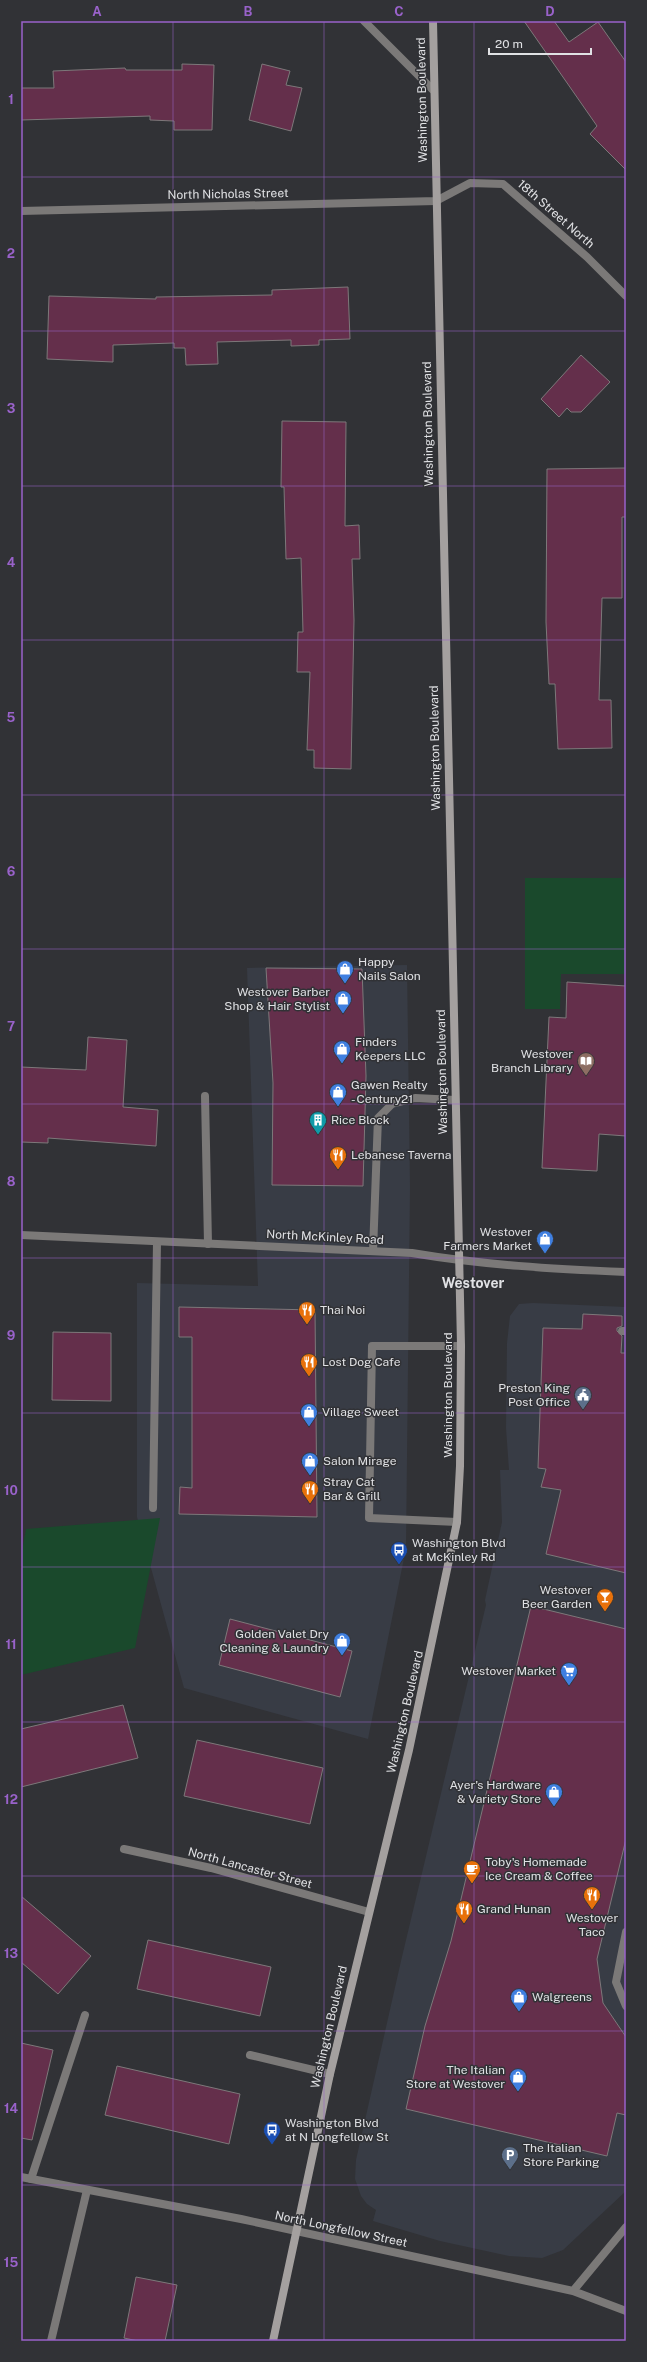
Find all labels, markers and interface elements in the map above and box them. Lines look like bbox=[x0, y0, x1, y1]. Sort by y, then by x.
text: A bbox=[92, 4, 102, 19]
text: B bbox=[244, 4, 253, 19]
text: C bbox=[394, 4, 404, 19]
text: D bbox=[545, 4, 555, 19]
scale bar bbox=[489, 30, 591, 56]
street label: Washington Boulevard bbox=[414, 37, 430, 163]
text: 20 m bbox=[495, 37, 523, 51]
text: 1 bbox=[8, 92, 14, 107]
street label: 18th Street North bbox=[515, 177, 597, 251]
street label: North Nicholas Street bbox=[167, 186, 289, 202]
text: 2 bbox=[7, 246, 15, 261]
street label: Washington Boulevard bbox=[420, 361, 436, 487]
text: 3 bbox=[7, 401, 16, 416]
text: 4 bbox=[7, 555, 16, 570]
street label: Washington Boulevard bbox=[427, 685, 443, 811]
text: 5 bbox=[7, 710, 16, 725]
text: 6 bbox=[7, 864, 16, 879]
place label: Happy Nails Salon bbox=[358, 955, 421, 983]
shop icon: Happy Nails Salon bbox=[335, 959, 355, 984]
place label: Westover Barber Shop & Hair Stylist bbox=[224, 985, 330, 1013]
shop icon: Westover Barber Shop & Hair Stylist bbox=[333, 989, 353, 1014]
street label: Washington Boulevard bbox=[434, 1009, 450, 1135]
text: 7 bbox=[7, 1019, 15, 1034]
place label: Finders Keepers LLC bbox=[355, 1035, 426, 1063]
shop icon: Finders Keepers LLC bbox=[332, 1039, 352, 1064]
place label: Westover Branch Library bbox=[491, 1047, 574, 1075]
library icon: Westover Branch Library bbox=[576, 1051, 596, 1076]
place label: Gawen Realty - Century21 bbox=[351, 1078, 428, 1106]
shop icon: Gawen Realty - Century21 bbox=[328, 1082, 348, 1107]
building icon: Rice Block bbox=[308, 1110, 328, 1135]
place label: Rice Block bbox=[331, 1113, 390, 1127]
restaurant icon: Lebanese Taverna bbox=[328, 1145, 348, 1170]
place label: Lebanese Taverna bbox=[351, 1148, 451, 1162]
text: 8 bbox=[7, 1174, 16, 1189]
place label: Westover Farmers Market bbox=[443, 1225, 532, 1253]
street label: North McKinley Road bbox=[266, 1227, 384, 1247]
shop icon: Westover Farmers Market bbox=[535, 1229, 555, 1254]
district label: Westover bbox=[442, 1275, 504, 1291]
restaurant icon: Thai Noi bbox=[297, 1300, 317, 1325]
place label: Thai Noi bbox=[320, 1303, 365, 1317]
text: 9 bbox=[7, 1328, 15, 1343]
street label: Washington Boulevard bbox=[441, 1332, 455, 1458]
restaurant icon: Lost Dog Cafe bbox=[299, 1352, 319, 1377]
place label: Lost Dog Cafe bbox=[322, 1355, 401, 1369]
place label: Preston King Post Office bbox=[498, 1381, 570, 1409]
public building icon: Preston King Post Office bbox=[573, 1385, 593, 1410]
shop icon: Village Sweet bbox=[299, 1402, 319, 1427]
place label: Village Sweet bbox=[322, 1405, 399, 1419]
shop icon: Salon Mirage bbox=[300, 1451, 320, 1476]
place label: Salon Mirage bbox=[323, 1454, 397, 1468]
place label: Stray Cat Bar & Grill bbox=[323, 1475, 381, 1503]
restaurant icon: Stray Cat Bar & Grill bbox=[300, 1479, 320, 1504]
text: 10 bbox=[4, 1483, 18, 1498]
place label: Washington Blvd at McKinley Rd bbox=[412, 1536, 506, 1564]
bus stop icon: Washington Blvd at McKinley Rd bbox=[389, 1540, 409, 1565]
place label: Westover Beer Garden bbox=[522, 1583, 592, 1611]
bar icon: Westover Beer Garden bbox=[595, 1587, 615, 1612]
place label: Golden Valet Dry Cleaning & Laundry bbox=[220, 1627, 330, 1655]
shop icon: Golden Valet Dry Cleaning & Laundry bbox=[332, 1631, 352, 1656]
text: 11 bbox=[5, 1637, 17, 1652]
street label: Washington Boulevard bbox=[384, 1649, 426, 1775]
supermarket icon: Westover Market bbox=[559, 1661, 579, 1686]
place label: Westover Market bbox=[461, 1664, 556, 1678]
place label: Ayer's Hardware & Variety Store bbox=[450, 1778, 541, 1806]
shop icon: Ayer's Hardware & Variety Store bbox=[544, 1782, 564, 1807]
text: 12 bbox=[4, 1792, 18, 1807]
street label: North Lancaster Street bbox=[186, 1845, 314, 1891]
place label: Toby's Homemade Ice Cream & Coffee bbox=[485, 1855, 593, 1883]
cafe icon: Toby's Homemade Ice Cream & Coffee bbox=[462, 1859, 482, 1884]
restaurant icon: Westover Taco bbox=[582, 1885, 602, 1910]
restaurant icon: Grand Hunan bbox=[454, 1899, 474, 1924]
place label: Grand Hunan bbox=[477, 1902, 551, 1916]
place label: Westover Taco bbox=[566, 1911, 618, 1939]
text: 13 bbox=[4, 1946, 18, 1961]
street label: Washington Boulevard bbox=[308, 1964, 350, 2090]
shop icon: Walgreens bbox=[509, 1987, 529, 2012]
place label: Walgreens bbox=[532, 1990, 592, 2004]
place label: The Italian Store at Westover bbox=[406, 2063, 505, 2091]
shop icon: The Italian Store at Westover bbox=[508, 2067, 528, 2092]
text: 14 bbox=[4, 2101, 19, 2116]
place label: Washington Blvd at N Longfellow St bbox=[285, 2116, 389, 2144]
bus stop icon: Washington Blvd at N Longfellow St bbox=[262, 2120, 282, 2145]
place label: The Italian Store Parking bbox=[523, 2141, 599, 2169]
parking icon: The Italian Store Parking bbox=[500, 2145, 520, 2170]
street label: North Longfellow Street bbox=[274, 2208, 409, 2250]
text: 15 bbox=[4, 2255, 18, 2270]

